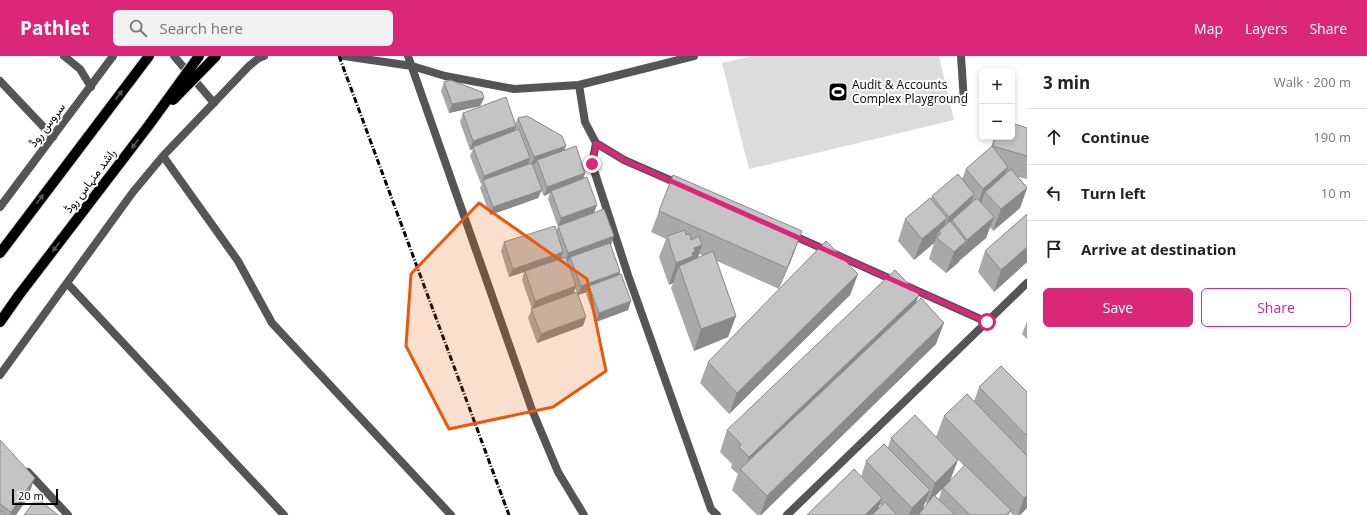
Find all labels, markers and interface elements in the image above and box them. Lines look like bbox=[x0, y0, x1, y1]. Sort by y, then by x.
search box bbox=[113, 10, 393, 46]
text: Pathlet bbox=[20, 15, 89, 41]
icon: search bbox=[127, 17, 149, 39]
text: Search here bbox=[159, 18, 243, 38]
text: Map bbox=[1194, 19, 1223, 38]
text: Layers bbox=[1245, 19, 1287, 38]
text: Share bbox=[1309, 19, 1347, 38]
map controls bbox=[979, 68, 1015, 140]
button: + bbox=[979, 68, 1015, 104]
text: 3 min bbox=[1043, 71, 1090, 94]
text: Walk · 200 m bbox=[1274, 73, 1351, 91]
place label: Audit & Accounts Complex Playground bbox=[852, 76, 968, 107]
sports icon: Audit & Accounts Complex Playground bbox=[827, 81, 849, 103]
one-way arrow bbox=[115, 90, 123, 101]
street label: سروس روڈ bbox=[24, 99, 69, 150]
button: − bbox=[979, 104, 1015, 140]
icon: ahead bbox=[1043, 126, 1065, 148]
text: Continue bbox=[1081, 127, 1149, 147]
text: 190 m bbox=[1313, 128, 1351, 146]
one-way arrow bbox=[131, 139, 139, 149]
street label: راشد منہاس روڈ bbox=[60, 145, 120, 217]
route end bbox=[583, 155, 601, 173]
icon: left bbox=[1043, 182, 1065, 204]
text: Turn left bbox=[1081, 183, 1146, 203]
text: 10 m bbox=[1321, 184, 1351, 202]
one-way arrow bbox=[36, 194, 44, 204]
icon: arrive bbox=[1043, 238, 1065, 260]
text: Arrive at destination bbox=[1081, 239, 1236, 259]
one-way arrow bbox=[51, 242, 60, 253]
button: Save bbox=[1043, 288, 1193, 327]
button: Share bbox=[1201, 288, 1351, 327]
route start bbox=[978, 313, 996, 331]
scale bar bbox=[12, 487, 58, 506]
text: 20 m bbox=[18, 488, 44, 503]

